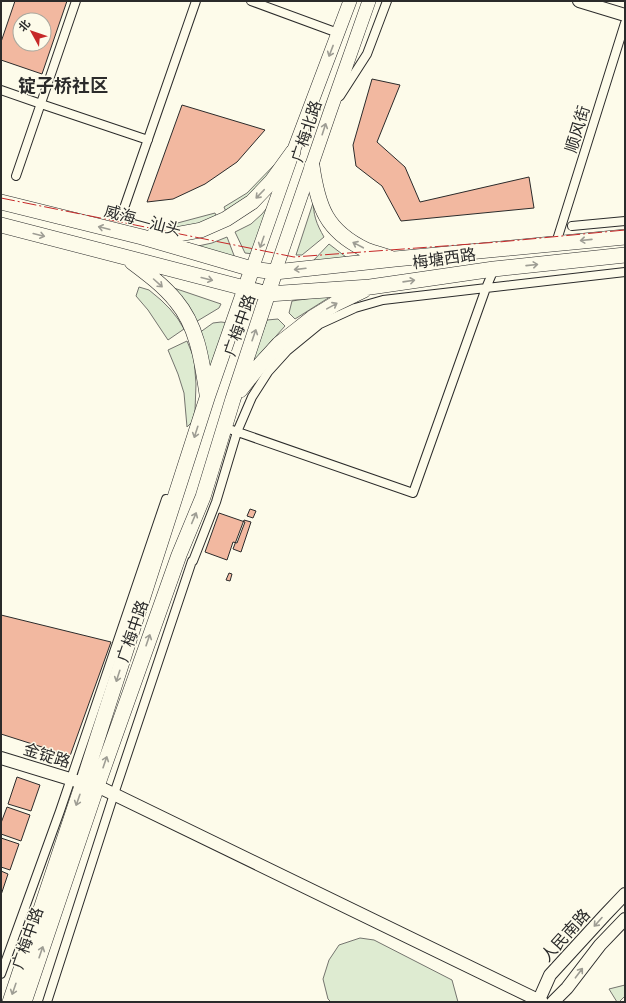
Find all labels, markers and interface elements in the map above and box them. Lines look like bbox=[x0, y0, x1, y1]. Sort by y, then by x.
north arrow bbox=[12, 12, 52, 52]
text: 北 bbox=[17, 18, 32, 34]
one-way arrow bbox=[327, 44, 335, 56]
district label: 锭子桥社区 bbox=[18, 76, 108, 96]
street label: 广梅北路 bbox=[289, 98, 324, 164]
street label: 顺风街 bbox=[562, 104, 593, 155]
one-way arrow bbox=[321, 123, 328, 136]
one-way arrow bbox=[255, 189, 265, 199]
street label: 威海—汕头 bbox=[103, 202, 183, 239]
one-way arrow bbox=[98, 223, 111, 231]
one-way arrow bbox=[32, 232, 45, 239]
one-way arrow bbox=[257, 236, 265, 248]
one-way arrow bbox=[580, 237, 593, 244]
one-way arrow bbox=[352, 241, 364, 249]
street label: 梅塘西路 bbox=[411, 246, 477, 271]
one-way arrow bbox=[525, 261, 538, 268]
one-way arrow bbox=[294, 266, 307, 273]
one-way arrow bbox=[200, 275, 213, 283]
one-way arrow bbox=[402, 277, 415, 285]
one-way arrow bbox=[153, 279, 164, 288]
street label: 广梅中路 bbox=[221, 292, 258, 358]
one-way arrow bbox=[326, 302, 338, 310]
one-way arrow bbox=[251, 330, 259, 342]
one-way arrow bbox=[192, 425, 199, 438]
one-way arrow bbox=[191, 512, 198, 524]
street label: 广梅中路 bbox=[114, 598, 151, 664]
one-way arrow bbox=[145, 634, 153, 646]
one-way arrow bbox=[114, 669, 121, 682]
street label: 金锭路 bbox=[21, 740, 72, 771]
one-way arrow bbox=[102, 756, 109, 769]
one-way arrow bbox=[74, 793, 81, 806]
street label: 广梅中路 bbox=[9, 905, 46, 971]
street label: 人民南路 bbox=[538, 906, 593, 965]
one-way arrow bbox=[594, 917, 603, 927]
one-way arrow bbox=[38, 946, 46, 958]
one-way arrow bbox=[574, 968, 583, 979]
one-way arrow bbox=[10, 982, 17, 995]

